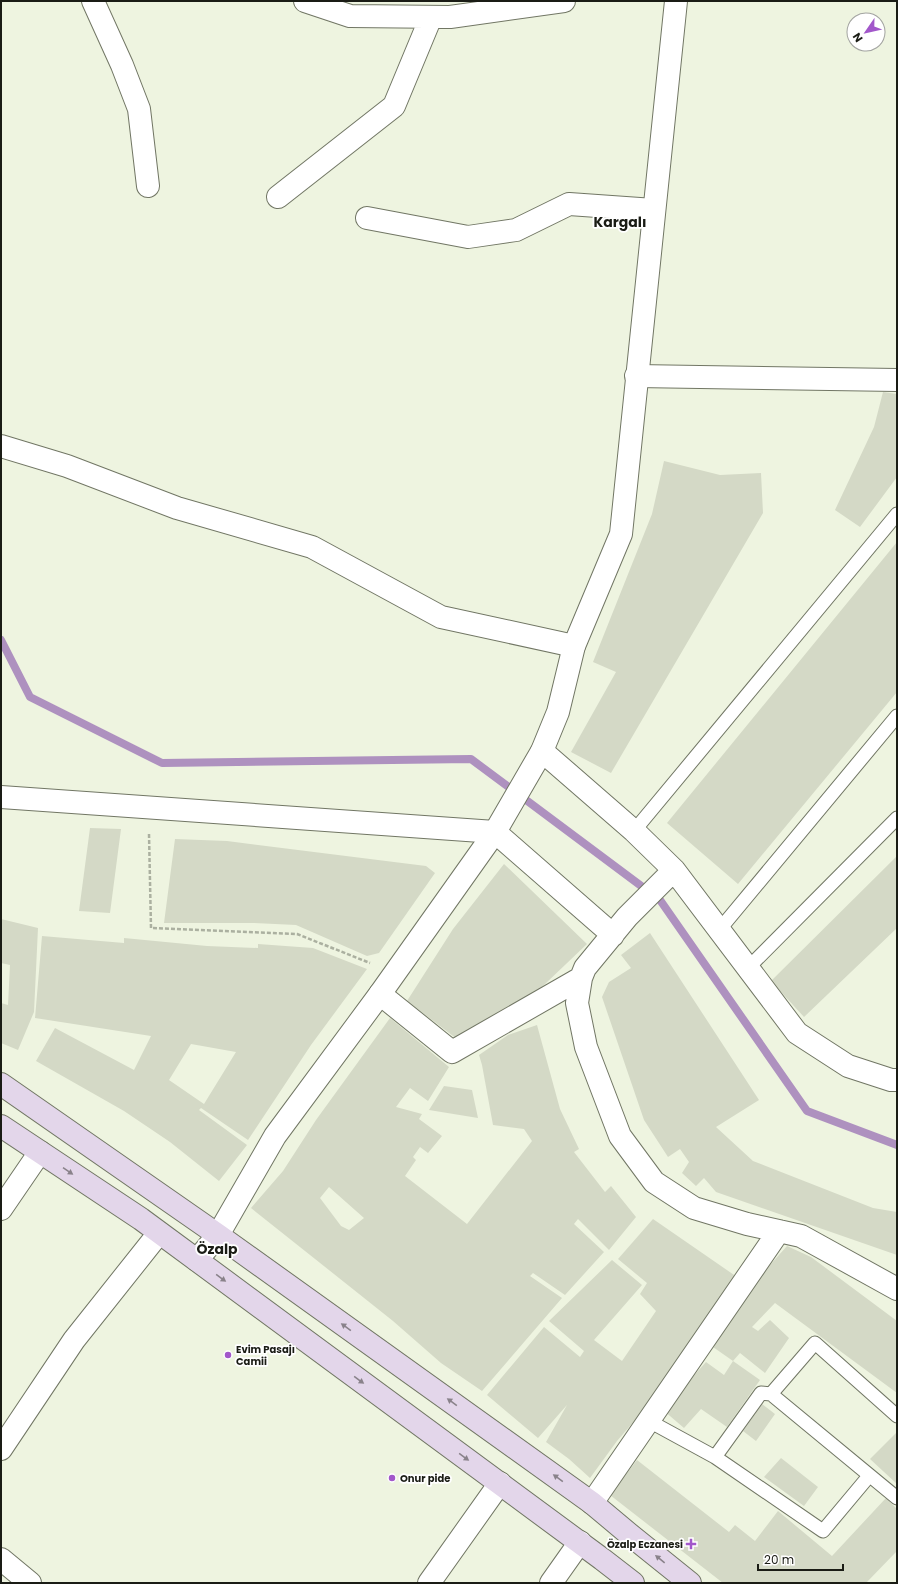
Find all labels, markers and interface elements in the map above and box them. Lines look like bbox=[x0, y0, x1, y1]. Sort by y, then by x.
north arrow bbox=[846, 12, 886, 52]
text: N bbox=[849, 30, 867, 45]
district label: Kargalı bbox=[594, 212, 646, 232]
one-way arrow bbox=[63, 1167, 74, 1175]
district label: Özalp bbox=[196, 1239, 238, 1259]
one-way arrow bbox=[215, 1273, 226, 1282]
one-way arrow bbox=[341, 1323, 351, 1331]
place label: Evim Pasajı Camii bbox=[236, 1342, 295, 1369]
marker: Evim Pasajı Camii bbox=[223, 1350, 233, 1360]
one-way arrow bbox=[354, 1375, 365, 1384]
one-way arrow bbox=[447, 1399, 457, 1407]
one-way arrow bbox=[459, 1453, 469, 1461]
place label: Onur pide bbox=[400, 1471, 450, 1486]
marker: Onur pide bbox=[387, 1473, 397, 1483]
one-way arrow bbox=[552, 1474, 563, 1482]
place label: Özalp Eczanesi bbox=[607, 1537, 683, 1552]
marker: Özalp Eczanesi bbox=[686, 1539, 696, 1549]
scale bar bbox=[758, 1546, 843, 1572]
text: 20 m bbox=[764, 1551, 794, 1568]
one-way arrow bbox=[654, 1554, 665, 1563]

